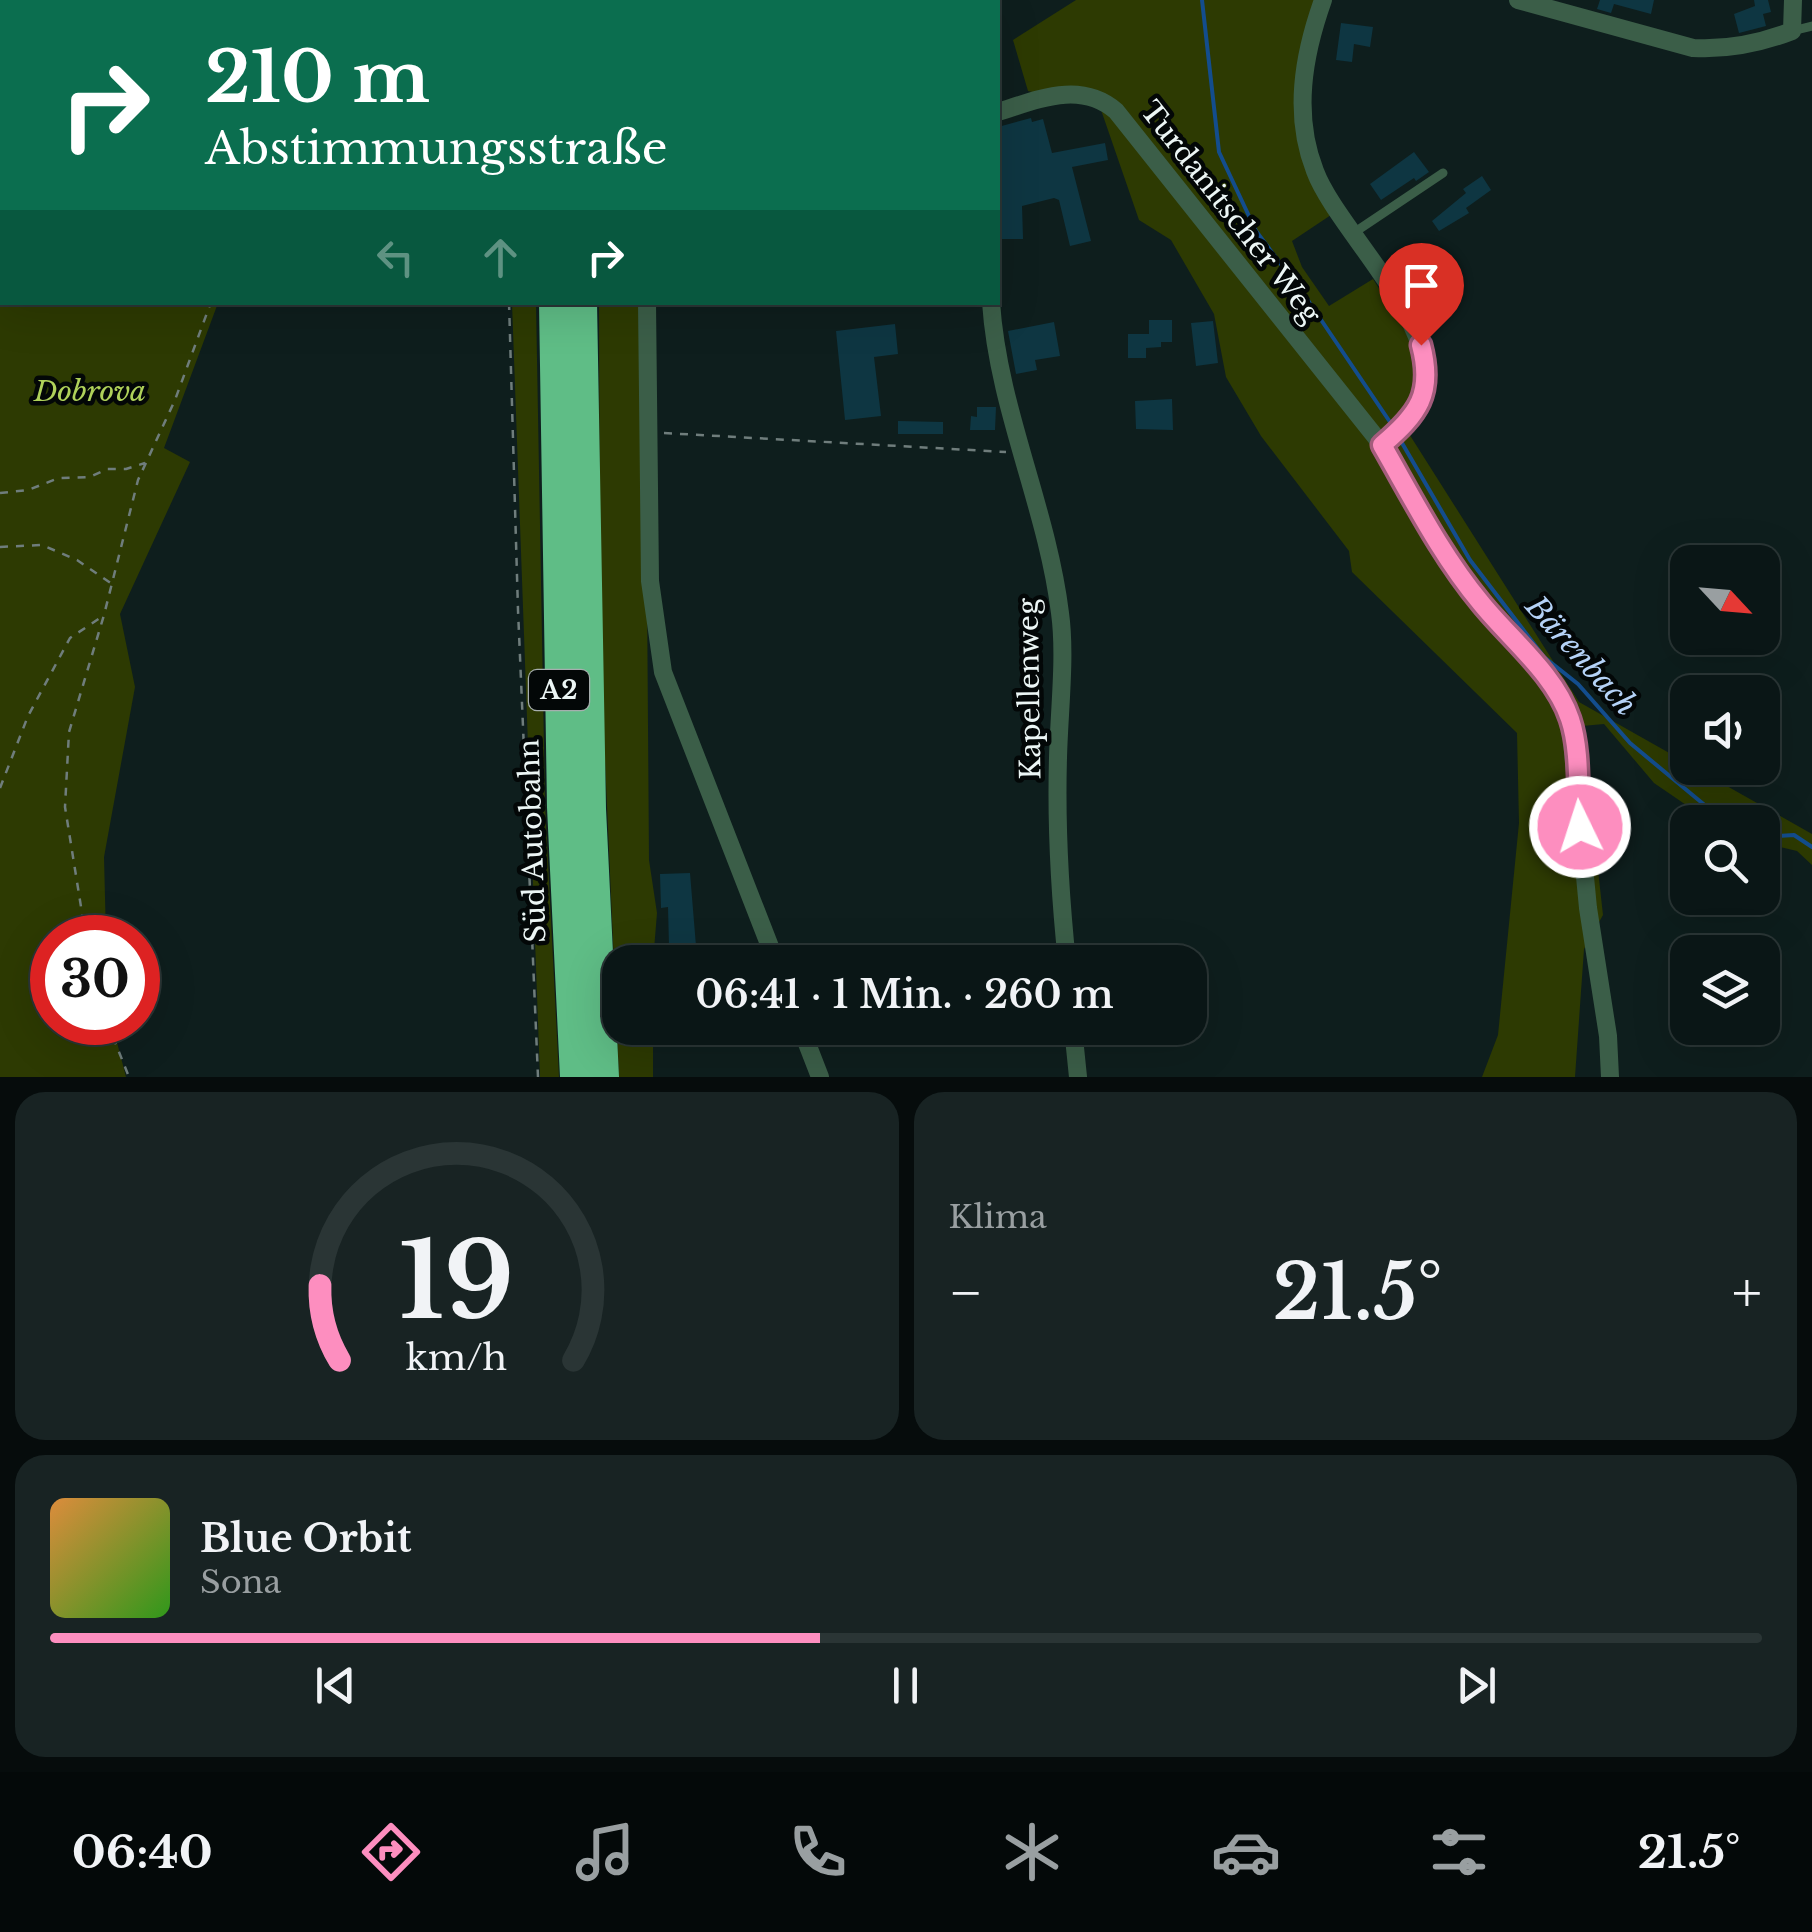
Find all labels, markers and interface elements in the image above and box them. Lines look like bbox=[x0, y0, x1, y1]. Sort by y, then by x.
text: 210 m bbox=[205, 34, 430, 121]
icon: right bbox=[40, 40, 170, 170]
street label: Turdanitscher Weg bbox=[1133, 94, 1329, 331]
text: Abstimmungsstraße bbox=[205, 120, 667, 176]
icon: left bbox=[368, 230, 423, 285]
icon: ahead bbox=[473, 230, 528, 285]
icon: right bbox=[578, 230, 633, 285]
pin bbox=[1379, 243, 1464, 346]
icon: arrive bbox=[1394, 258, 1449, 313]
park label: Dobrova bbox=[33, 374, 146, 409]
north arrow bbox=[1670, 545, 1780, 655]
map controls bbox=[1670, 545, 1780, 1045]
water label: Bärenbach bbox=[1517, 587, 1645, 723]
street label: Kapellenweg bbox=[1010, 597, 1049, 780]
road number: A2 bbox=[529, 670, 589, 710]
button: sound bbox=[1670, 675, 1780, 785]
street label: Süd Autobahn bbox=[511, 738, 554, 943]
position arrow bbox=[1528, 775, 1632, 879]
button: search bbox=[1670, 805, 1780, 915]
speed limit sign: 30 bbox=[30, 915, 160, 1045]
button: layers bbox=[1670, 935, 1780, 1045]
text: 06:41 · 1 Min. · 260 m bbox=[695, 971, 1114, 1018]
text: Klima bbox=[949, 1197, 1047, 1237]
text: 19 bbox=[399, 1217, 514, 1346]
text: 21.5° bbox=[1273, 1246, 1443, 1339]
text: − bbox=[949, 1259, 983, 1327]
text: + bbox=[1732, 1259, 1762, 1327]
text: km/h bbox=[406, 1335, 507, 1380]
text: Blue Orbit bbox=[200, 1515, 411, 1562]
text: Sona bbox=[200, 1562, 281, 1602]
icon: previous bbox=[308, 1658, 363, 1713]
icon: pause bbox=[878, 1658, 933, 1713]
icon: next bbox=[1449, 1658, 1504, 1713]
icon: directions bbox=[356, 1817, 426, 1887]
icon: music bbox=[570, 1817, 640, 1887]
icon: phone bbox=[783, 1817, 853, 1887]
icon: climate bbox=[997, 1817, 1067, 1887]
icon: car bbox=[1211, 1817, 1281, 1887]
icon: filters bbox=[1424, 1817, 1494, 1887]
text: 06:40 bbox=[72, 1824, 213, 1880]
text: 21.5° bbox=[1638, 1824, 1740, 1880]

